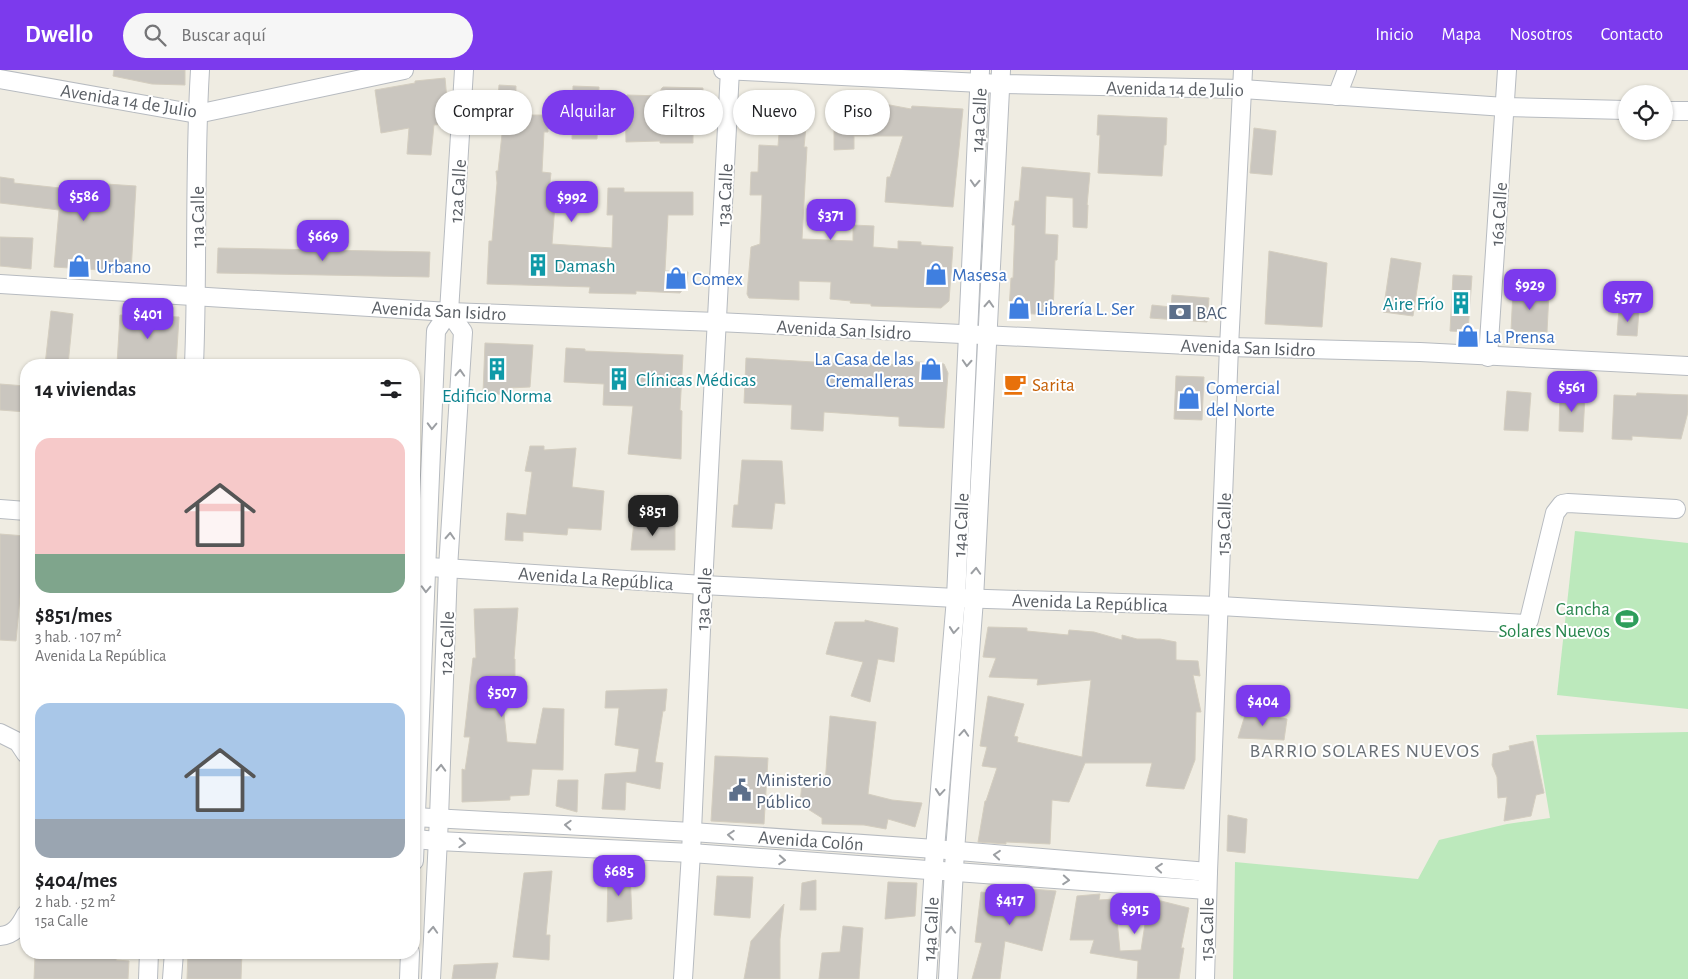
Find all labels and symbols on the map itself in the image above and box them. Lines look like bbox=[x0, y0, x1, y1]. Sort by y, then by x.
street label: Avenida 14 de Julio bbox=[1106, 79, 1244, 100]
street label: Avenida 14 de Julio bbox=[59, 81, 198, 122]
street label: 14a Calle bbox=[968, 87, 991, 153]
street label: 12a Calle bbox=[447, 159, 470, 224]
street label: 13a Calle bbox=[714, 163, 737, 227]
pin: $586 bbox=[54, 180, 114, 222]
pin: $992 bbox=[542, 180, 602, 223]
one-way arrow bbox=[969, 180, 980, 188]
street label: 16a Calle bbox=[1488, 181, 1511, 247]
street label: 11a Calle bbox=[189, 186, 208, 248]
pin: $371 bbox=[801, 198, 861, 241]
pin: $669 bbox=[293, 220, 353, 262]
building icon: Damash bbox=[525, 252, 551, 278]
shop icon: Urbano bbox=[66, 253, 92, 279]
place label: Damash bbox=[554, 257, 616, 276]
place label: Urbano bbox=[96, 258, 151, 277]
shop icon: Masesa bbox=[923, 261, 949, 287]
shop icon: Comex bbox=[663, 265, 689, 291]
place label: Masesa bbox=[952, 266, 1007, 285]
pin: $929 bbox=[1500, 268, 1560, 311]
place label: Comex bbox=[692, 270, 743, 289]
pin: $577 bbox=[1598, 280, 1658, 323]
building icon: Aire Frío bbox=[1448, 290, 1474, 316]
shop icon: Librería L. Ser bbox=[1006, 295, 1032, 321]
place label: Aire Frío bbox=[1383, 295, 1444, 314]
pin: $401 bbox=[118, 298, 178, 340]
street label: Avenida San Isidro bbox=[371, 298, 507, 325]
bank icon: BAC bbox=[1167, 299, 1193, 325]
one-way arrow bbox=[984, 300, 995, 308]
place label: Librería L. Ser bbox=[1036, 300, 1134, 319]
place label: BAC bbox=[1196, 304, 1227, 323]
street label: Avenida San Isidro bbox=[776, 317, 912, 344]
shop icon: La Prensa bbox=[1455, 323, 1481, 349]
place label: La Prensa bbox=[1485, 328, 1555, 347]
street label: Avenida San Isidro bbox=[1180, 337, 1316, 360]
place label: La Casa de las Cremalleras bbox=[814, 350, 914, 391]
building icon: Edificio Norma bbox=[484, 356, 510, 382]
shop icon: La Casa de las Cremalleras bbox=[918, 356, 944, 382]
one-way arrow bbox=[961, 359, 972, 367]
building icon: Clínicas Médicas bbox=[606, 366, 632, 392]
one-way arrow bbox=[455, 369, 466, 377]
pin: $561 bbox=[1542, 370, 1602, 413]
place label: Clínicas Médicas bbox=[636, 371, 756, 390]
cafe icon: Sarita bbox=[1002, 371, 1028, 397]
place label: Sarita bbox=[1032, 376, 1075, 395]
place label: Comercial del Norte bbox=[1206, 379, 1280, 420]
shop icon: Comercial del Norte bbox=[1176, 385, 1202, 411]
place label: Edificio Norma bbox=[442, 387, 552, 406]
one-way arrow bbox=[427, 423, 438, 431]
street label: 14a Calle bbox=[950, 492, 973, 558]
street label: 15a Calle bbox=[1214, 492, 1235, 556]
pin: $851 bbox=[623, 494, 683, 537]
one-way arrow bbox=[445, 531, 456, 539]
street label: Avenida La República bbox=[517, 565, 675, 594]
street label: 13a Calle bbox=[693, 567, 716, 631]
one-way arrow bbox=[970, 567, 981, 575]
one-way arrow bbox=[420, 585, 431, 593]
street label: Avenida La República bbox=[1012, 591, 1168, 616]
place label: Cancha Solares Nuevos bbox=[1498, 600, 1610, 641]
sports icon: Cancha Solares Nuevos bbox=[1614, 606, 1640, 632]
street label: 12a Calle bbox=[437, 611, 458, 675]
one-way arrow bbox=[948, 627, 959, 635]
pin: $507 bbox=[472, 676, 532, 718]
pin: $404 bbox=[1233, 684, 1293, 727]
one-way arrow bbox=[958, 729, 969, 737]
district label: BARRIO SOLARES NUEVOS bbox=[1250, 741, 1480, 761]
one-way arrow bbox=[436, 764, 446, 772]
place label: Ministerio Público bbox=[756, 771, 832, 812]
public building icon: Ministerio Público bbox=[727, 777, 753, 803]
one-way arrow bbox=[934, 788, 945, 796]
one-way arrow bbox=[564, 820, 572, 831]
street label: Avenida Colón bbox=[757, 828, 864, 855]
one-way arrow bbox=[726, 829, 734, 840]
one-way arrow bbox=[459, 837, 467, 848]
one-way arrow bbox=[993, 849, 1001, 860]
pin: $685 bbox=[589, 854, 649, 897]
one-way arrow bbox=[778, 854, 786, 865]
one-way arrow bbox=[1155, 863, 1163, 874]
one-way arrow bbox=[1062, 874, 1070, 885]
pin: $417 bbox=[980, 884, 1040, 926]
pin: $915 bbox=[1105, 892, 1165, 935]
street label: 14a Calle bbox=[920, 896, 943, 962]
street label: 15a Calle bbox=[1197, 897, 1218, 961]
one-way arrow bbox=[428, 926, 439, 934]
one-way arrow bbox=[946, 926, 957, 934]

